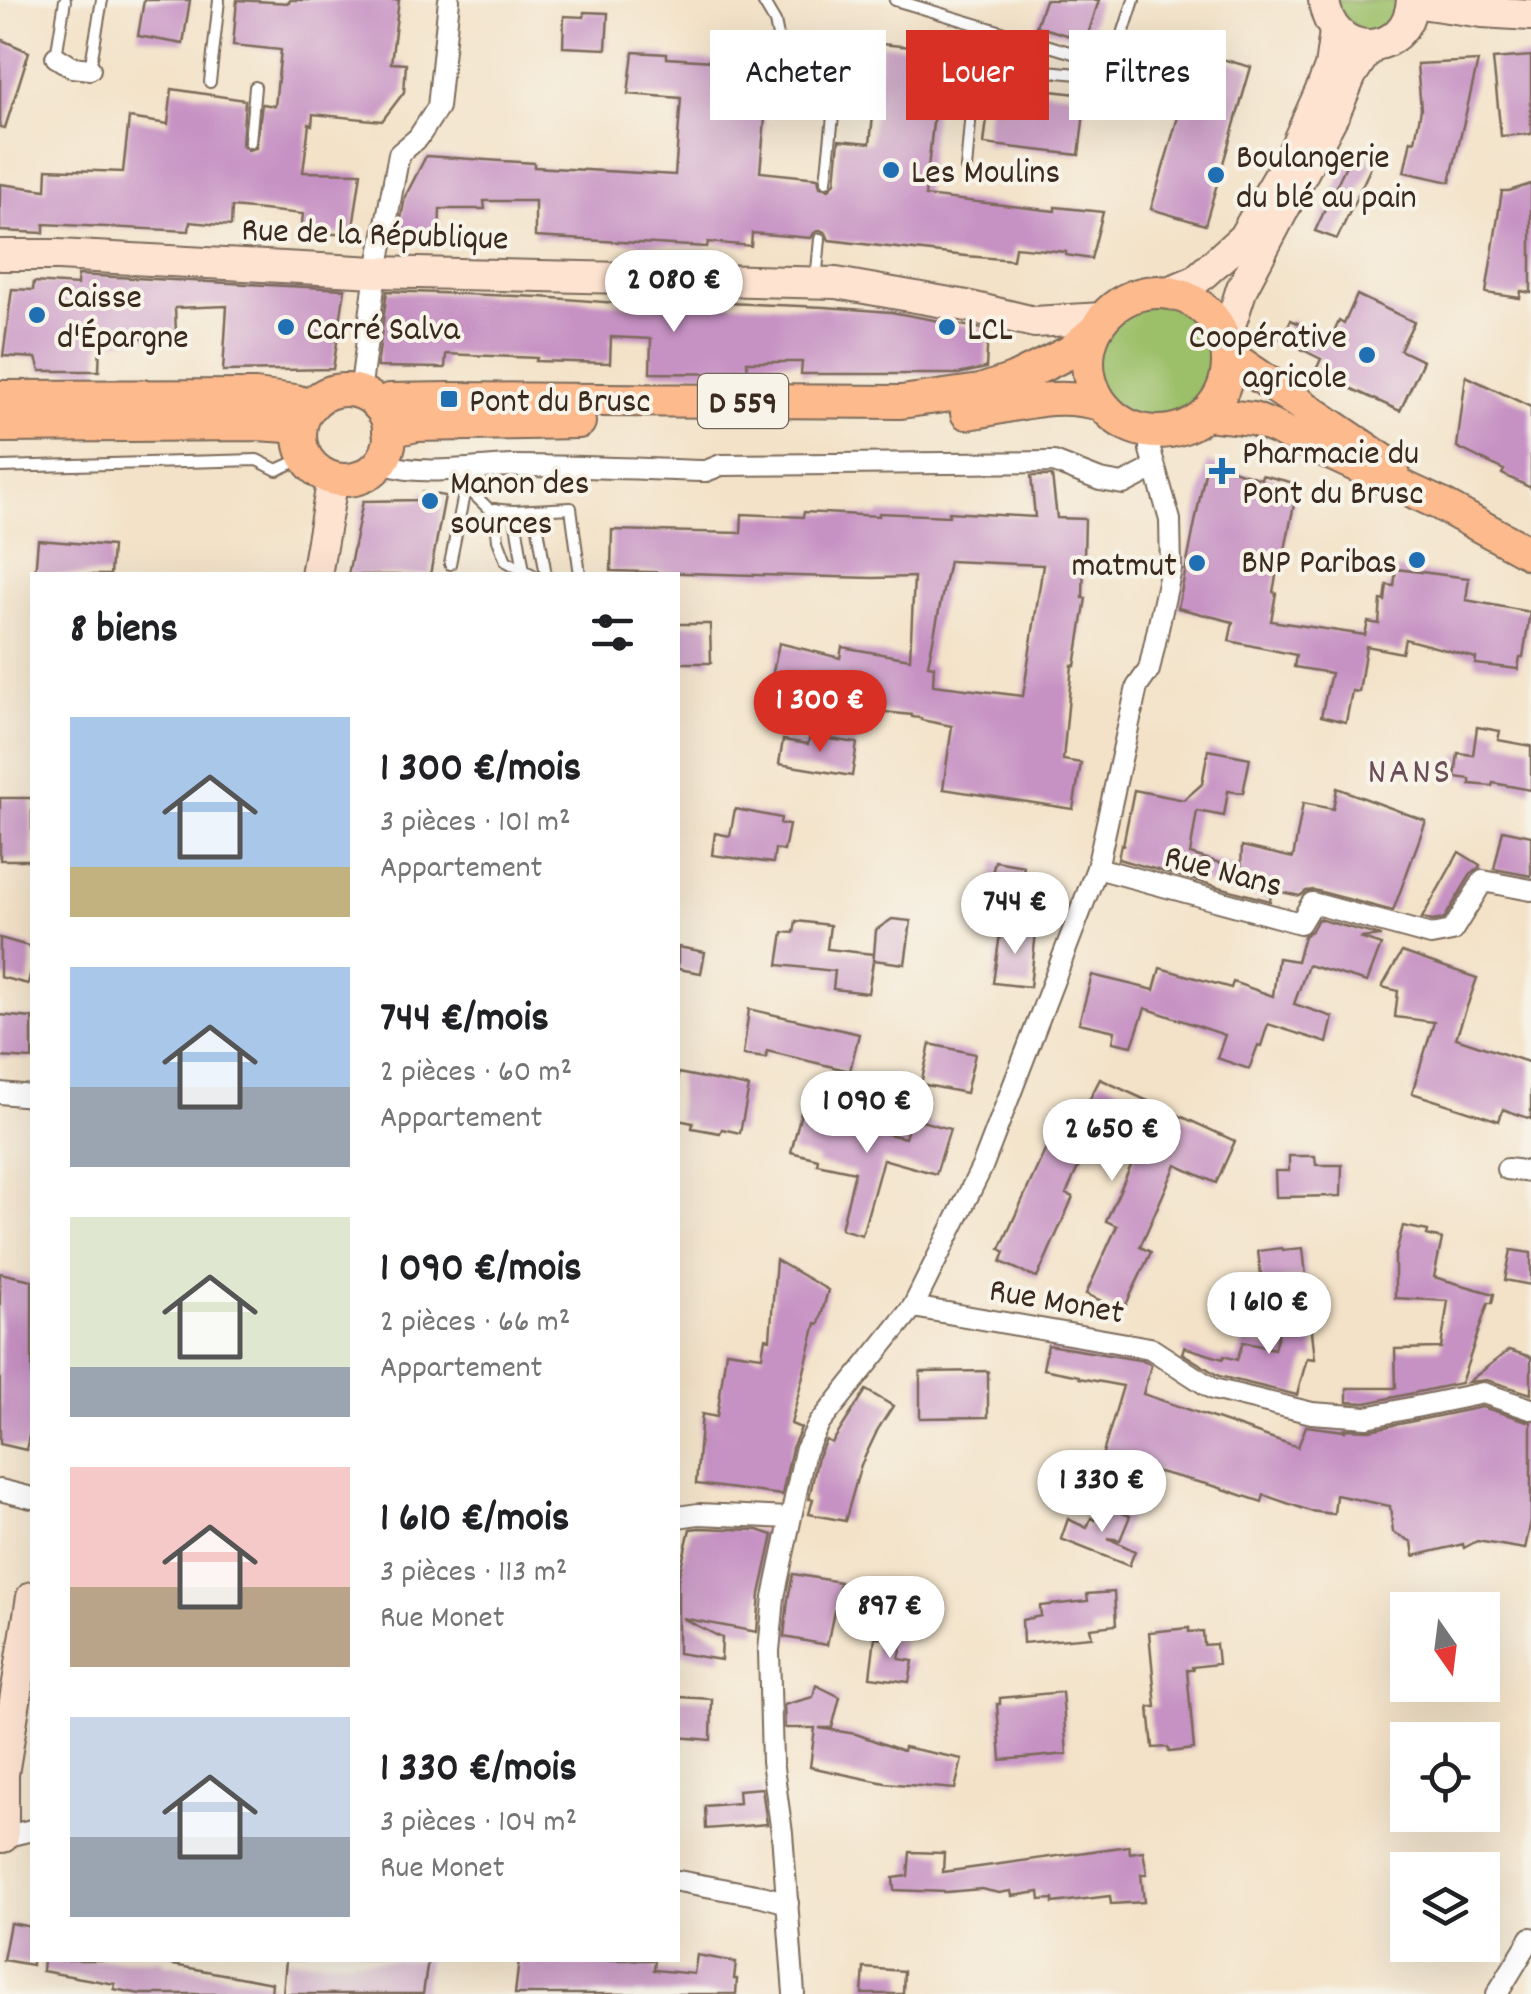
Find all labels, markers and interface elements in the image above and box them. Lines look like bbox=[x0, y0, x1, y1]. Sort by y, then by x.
chip: Acheter bbox=[710, 30, 886, 120]
chip: Louer bbox=[906, 30, 1049, 120]
chip: Filtres bbox=[1069, 30, 1226, 120]
place label: Boulangerie du blé au pain bbox=[1236, 135, 1417, 225]
place label: Les Moulins bbox=[911, 150, 1060, 200]
marker: Les Moulins bbox=[880, 159, 902, 181]
marker: Boulangerie du blé au pain bbox=[1205, 164, 1227, 186]
street label: Rue de la République bbox=[240, 207, 509, 267]
pin: 2 080 € bbox=[582, 250, 766, 335]
text: 2 080 € bbox=[627, 259, 721, 305]
place label: Caisse d'Épargne bbox=[57, 275, 189, 365]
marker: Caisse d'Épargne bbox=[26, 304, 48, 326]
place label: Carré Salva bbox=[306, 307, 461, 357]
place label: LCL bbox=[967, 307, 1013, 357]
place label: Coopérative agricole bbox=[1189, 315, 1347, 405]
marker: Carré Salva bbox=[275, 316, 297, 338]
marker: LCL bbox=[936, 316, 958, 338]
marker: Coopérative agricole bbox=[1356, 344, 1378, 366]
road number: D 559 bbox=[698, 374, 788, 428]
place label: Pont du Brusc bbox=[469, 379, 651, 429]
marker: Pont du Brusc bbox=[438, 388, 460, 410]
place label: Pharmacie du Pont du Brusc bbox=[1242, 431, 1424, 521]
marker: Pharmacie du Pont du Brusc bbox=[1211, 460, 1233, 482]
place label: Manon des sources bbox=[450, 461, 589, 551]
marker: Manon des sources bbox=[419, 490, 441, 512]
place label: BNP Paribas bbox=[1241, 540, 1397, 590]
place label: matmut bbox=[1072, 543, 1177, 593]
marker: BNP Paribas bbox=[1406, 549, 1428, 571]
marker: matmut bbox=[1186, 552, 1208, 574]
text: 8 biens bbox=[70, 602, 178, 662]
icon: filters bbox=[585, 605, 640, 660]
pin: 1 300 € bbox=[728, 670, 912, 755]
text: 1 300 € bbox=[776, 679, 864, 725]
text: 1 300 €/mois bbox=[380, 741, 581, 801]
district label: NANS bbox=[1367, 747, 1453, 802]
icon: home bbox=[150, 757, 270, 877]
text: 3 pièces · 101 m² bbox=[380, 801, 571, 847]
street label: Rue Nans bbox=[1158, 834, 1287, 914]
text: Appartement bbox=[380, 847, 542, 893]
pin: 744 € bbox=[945, 872, 1085, 957]
text: 744 € bbox=[983, 881, 1047, 927]
text: 744 €/mois bbox=[380, 991, 549, 1051]
icon: home bbox=[150, 1007, 270, 1127]
text: 2 pièces · 60 m² bbox=[380, 1051, 572, 1097]
pin: 1 090 € bbox=[775, 1071, 959, 1156]
text: 1 090 € bbox=[822, 1080, 912, 1126]
text: Appartement bbox=[380, 1097, 542, 1143]
pin: 2 650 € bbox=[1020, 1099, 1204, 1184]
text: 2 650 € bbox=[1065, 1108, 1159, 1154]
text: 1 090 €/mois bbox=[380, 1241, 582, 1301]
icon: home bbox=[150, 1257, 270, 1377]
street label: Rue Monet bbox=[985, 1267, 1128, 1340]
pin: 1 610 € bbox=[1177, 1272, 1361, 1357]
text: 1 610 € bbox=[1229, 1281, 1309, 1327]
text: 2 pièces · 66 m² bbox=[380, 1301, 570, 1347]
text: Appartement bbox=[380, 1347, 542, 1393]
pin: 1 330 € bbox=[1010, 1450, 1194, 1535]
text: 1 330 € bbox=[1059, 1459, 1145, 1505]
text: 1 610 €/mois bbox=[380, 1491, 569, 1551]
icon: home bbox=[150, 1507, 270, 1627]
text: 3 pièces · 113 m² bbox=[380, 1551, 568, 1597]
pin: 897 € bbox=[820, 1576, 960, 1661]
text: 897 € bbox=[858, 1585, 922, 1631]
north arrow bbox=[1390, 1592, 1500, 1702]
map controls bbox=[1390, 1592, 1500, 1962]
text: Rue Monet bbox=[380, 1597, 504, 1643]
button: locate bbox=[1390, 1722, 1500, 1832]
text: 1 330 €/mois bbox=[380, 1741, 577, 1801]
icon: home bbox=[150, 1757, 270, 1877]
text: 3 pièces · 104 m² bbox=[380, 1801, 577, 1847]
text: Rue Monet bbox=[380, 1847, 504, 1893]
button: layers bbox=[1390, 1852, 1500, 1962]

